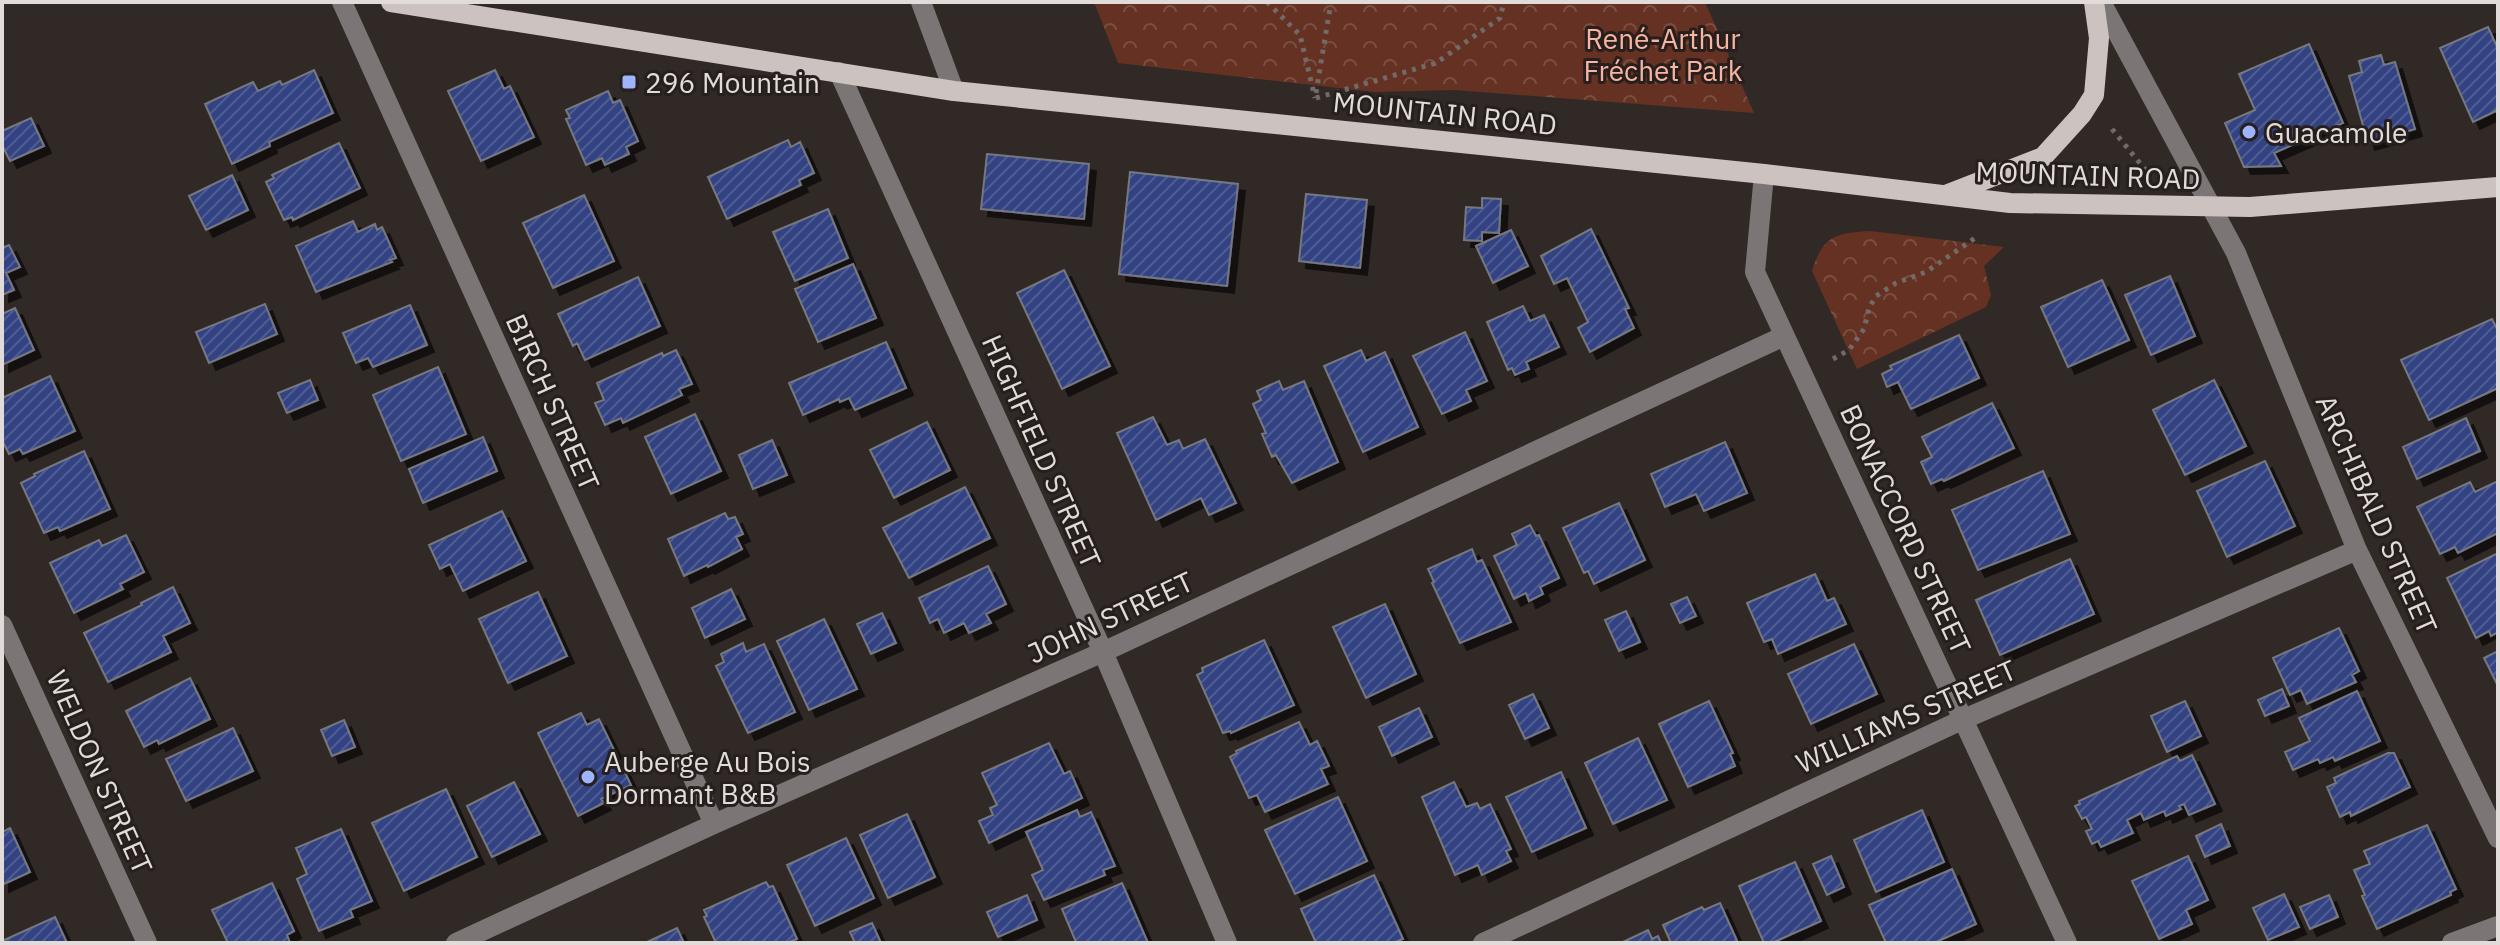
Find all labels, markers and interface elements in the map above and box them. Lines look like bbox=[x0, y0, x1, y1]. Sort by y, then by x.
park label: René-Arthur Fréchet Park bbox=[1583, 20, 1743, 89]
place label: 296 Mountain bbox=[645, 64, 820, 101]
marker: 296 Mountain bbox=[620, 73, 638, 91]
street label: MOUNTAIN ROAD bbox=[1331, 83, 1559, 143]
place label: Guacamole bbox=[2265, 114, 2407, 151]
marker: Guacamole bbox=[2240, 123, 2258, 141]
street label: MOUNTAIN ROAD bbox=[1975, 153, 2201, 197]
street label: BIRCH STREET bbox=[498, 308, 608, 496]
street label: HIGHFIELD STREET bbox=[974, 329, 1110, 573]
street label: ARCHIBALD STREET bbox=[2308, 389, 2446, 639]
street label: BONACCORD STREET bbox=[1832, 398, 1980, 660]
street label: JOHN STREET bbox=[1021, 562, 1199, 672]
street label: WILLIAMS STREET bbox=[1790, 651, 2022, 781]
street label: WELDON STREET bbox=[39, 665, 161, 879]
place label: Auberge Au Bois Dormant B&B bbox=[604, 743, 811, 812]
marker: Auberge Au Bois Dormant B&B bbox=[579, 768, 597, 786]

